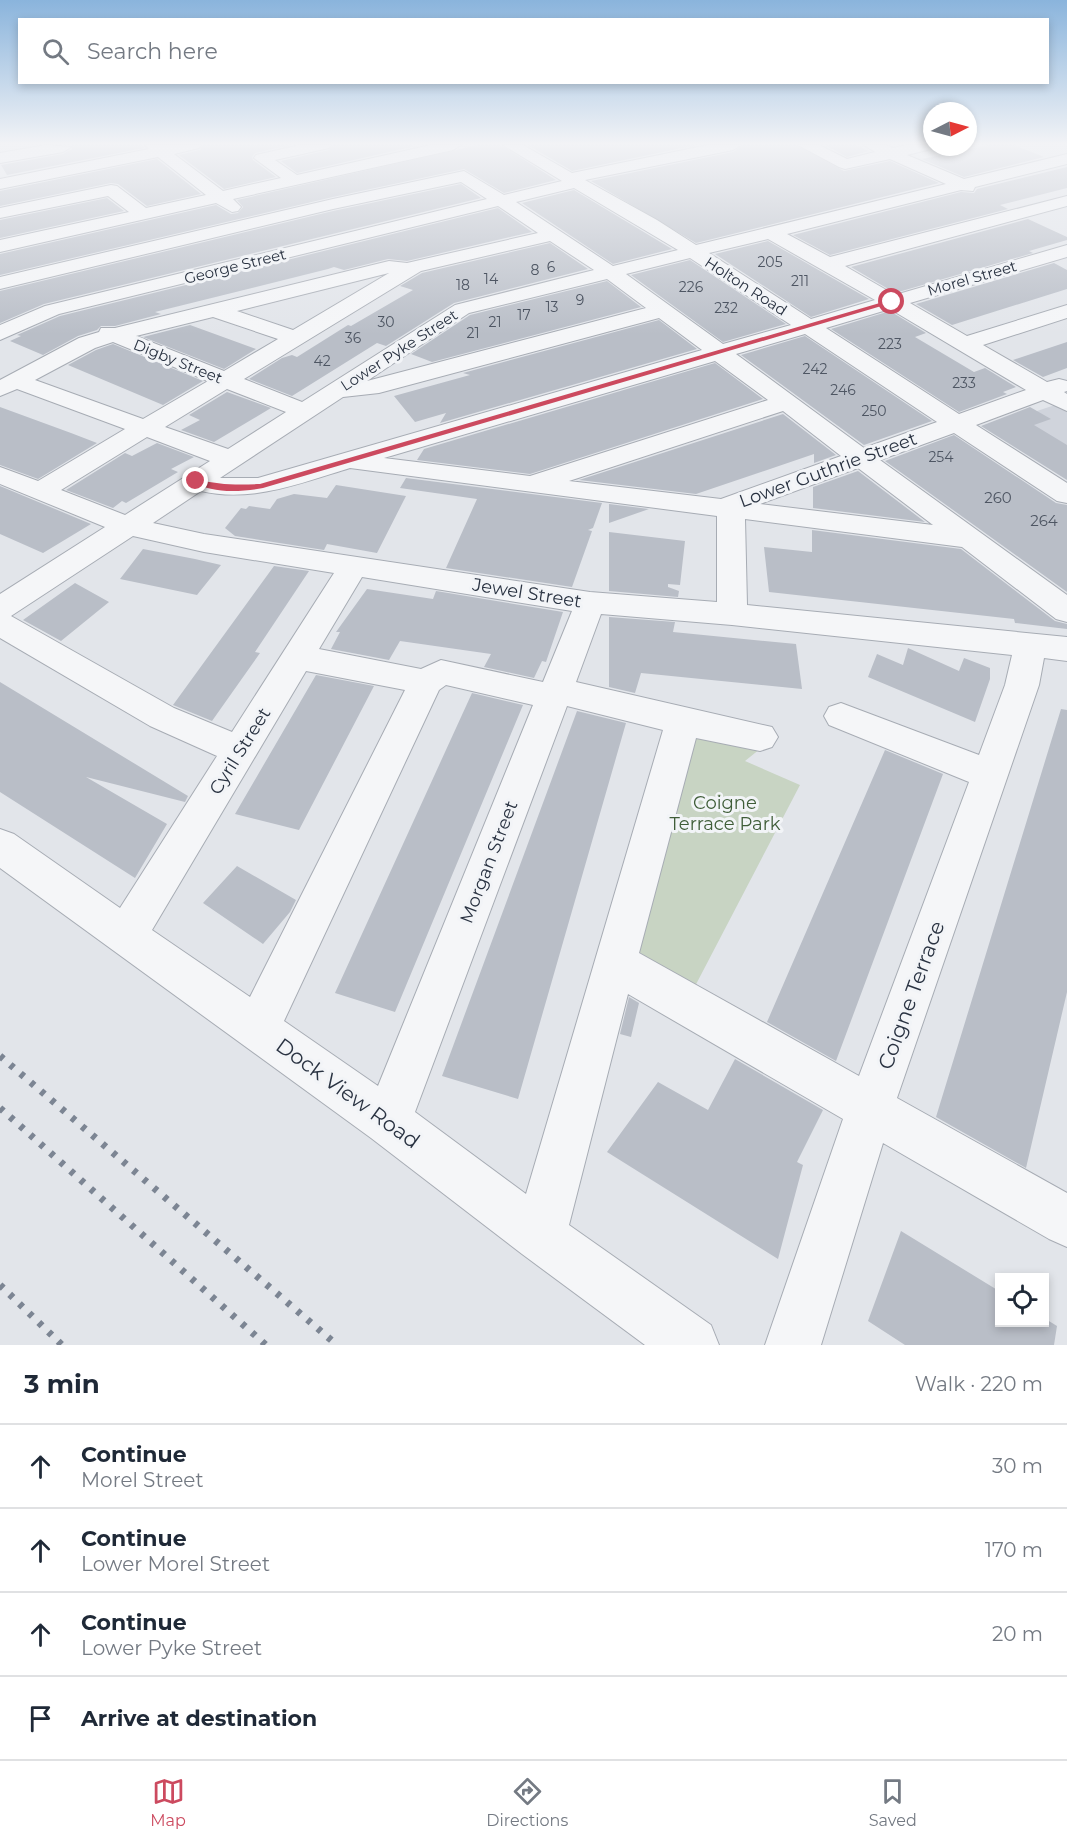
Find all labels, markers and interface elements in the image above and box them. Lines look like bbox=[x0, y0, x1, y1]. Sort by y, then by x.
search box bbox=[18, 18, 1049, 84]
icon: search bbox=[39, 35, 72, 68]
text: Search here bbox=[87, 38, 218, 65]
north arrow bbox=[923, 102, 977, 156]
street label: George Street bbox=[182, 244, 288, 288]
street label: Holton Road bbox=[701, 252, 791, 320]
house number: 205 bbox=[757, 253, 783, 271]
street label: Morel Street bbox=[925, 256, 1019, 300]
house number: 6 bbox=[547, 258, 556, 276]
house number: 8 bbox=[531, 261, 540, 279]
house number: 14 bbox=[484, 270, 499, 288]
house number: 211 bbox=[791, 272, 809, 290]
house number: 18 bbox=[456, 276, 470, 294]
house number: 226 bbox=[679, 278, 704, 296]
route start bbox=[878, 288, 904, 314]
house number: 9 bbox=[576, 291, 584, 309]
house number: 13 bbox=[546, 298, 559, 316]
house number: 232 bbox=[714, 299, 738, 317]
street label: Lower Pyke Street bbox=[337, 305, 461, 395]
house number: 17 bbox=[517, 306, 531, 324]
house number: 30 bbox=[377, 313, 395, 331]
house number: 21 bbox=[488, 313, 502, 331]
house number: 21 bbox=[466, 324, 480, 342]
house number: 36 bbox=[345, 329, 362, 347]
street label: Digby Street bbox=[131, 335, 225, 387]
house number: 223 bbox=[878, 335, 902, 353]
house number: 42 bbox=[313, 352, 331, 370]
house number: 242 bbox=[803, 360, 827, 378]
house number: 233 bbox=[952, 374, 976, 392]
house number: 246 bbox=[830, 381, 856, 399]
house number: 250 bbox=[861, 402, 887, 420]
street label: Lower Guthrie Street bbox=[736, 428, 920, 512]
house number: 254 bbox=[928, 448, 954, 466]
route end bbox=[182, 467, 208, 493]
house number: 260 bbox=[984, 488, 1012, 507]
house number: 264 bbox=[1030, 511, 1058, 530]
street label: Jewel Street bbox=[470, 573, 583, 612]
street label: Cyril Street bbox=[205, 703, 275, 799]
park label: Coigne Terrace Park bbox=[669, 792, 781, 835]
street label: Morgan Street bbox=[455, 798, 523, 926]
street label: Coigne Terrace bbox=[873, 917, 949, 1073]
street label: Dock View Road bbox=[271, 1032, 425, 1154]
map controls bbox=[995, 1273, 1049, 1327]
button: locate bbox=[995, 1273, 1049, 1327]
text: 3 min bbox=[24, 1368, 100, 1400]
text: Walk · 220 m bbox=[915, 1372, 1043, 1396]
text: Continue bbox=[81, 1441, 187, 1468]
icon: ahead bbox=[24, 1450, 57, 1483]
text: 30 m bbox=[992, 1454, 1043, 1478]
text: Morel Street bbox=[81, 1468, 204, 1492]
text: Continue bbox=[81, 1525, 187, 1552]
icon: ahead bbox=[24, 1534, 57, 1567]
text: 170 m bbox=[985, 1538, 1043, 1562]
text: Lower Morel Street bbox=[81, 1552, 270, 1576]
text: Continue bbox=[81, 1609, 187, 1636]
icon: ahead bbox=[24, 1618, 57, 1651]
text: 20 m bbox=[992, 1622, 1043, 1646]
text: Lower Pyke Street bbox=[81, 1636, 262, 1660]
icon: arrive bbox=[24, 1702, 57, 1735]
text: Arrive at destination bbox=[81, 1705, 317, 1732]
tab: Map bbox=[150, 1775, 186, 1830]
tab: Directions bbox=[486, 1775, 568, 1830]
tab: Saved bbox=[869, 1775, 917, 1830]

